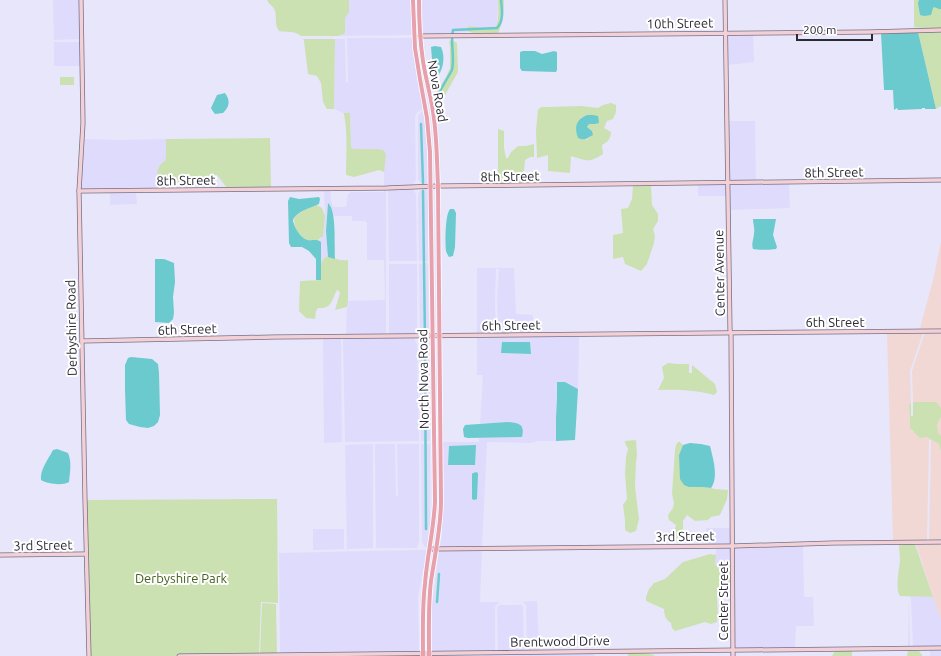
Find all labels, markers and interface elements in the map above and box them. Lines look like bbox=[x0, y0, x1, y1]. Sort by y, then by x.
street label: 10th Street bbox=[647, 15, 713, 31]
scale bar bbox=[797, 16, 872, 42]
text: 200 m bbox=[803, 23, 836, 36]
street label: Nova Road bbox=[426, 59, 450, 123]
street label: 8th Street bbox=[804, 164, 864, 180]
street label: 8th Street bbox=[480, 168, 540, 184]
street label: 8th Street bbox=[156, 172, 216, 188]
street label: Center Avenue bbox=[711, 230, 727, 316]
street label: Derbyshire Road bbox=[63, 280, 79, 376]
street label: 6th Street bbox=[805, 315, 865, 329]
street label: 6th Street bbox=[481, 317, 541, 333]
street label: 6th Street bbox=[157, 321, 217, 337]
street label: North Nova Road bbox=[415, 329, 431, 429]
street label: 3rd Street bbox=[655, 528, 715, 544]
street label: 3rd Street bbox=[13, 537, 73, 553]
street label: Center Street bbox=[716, 561, 730, 641]
park label: Derbyshire Park bbox=[135, 571, 228, 585]
street label: Brentwood Drive bbox=[510, 633, 610, 649]

